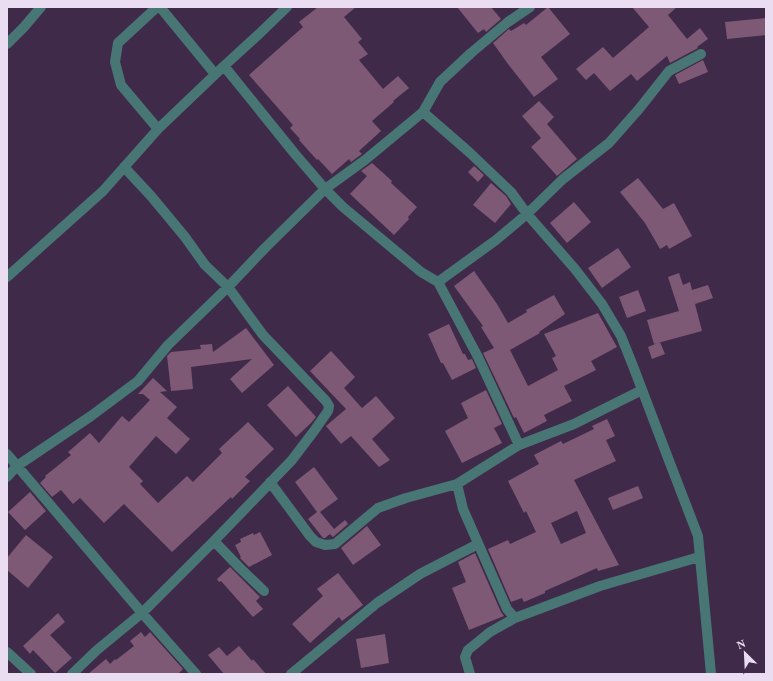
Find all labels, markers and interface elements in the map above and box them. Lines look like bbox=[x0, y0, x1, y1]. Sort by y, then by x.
north arrow bbox=[725, 633, 765, 673]
text: N bbox=[735, 637, 747, 651]

